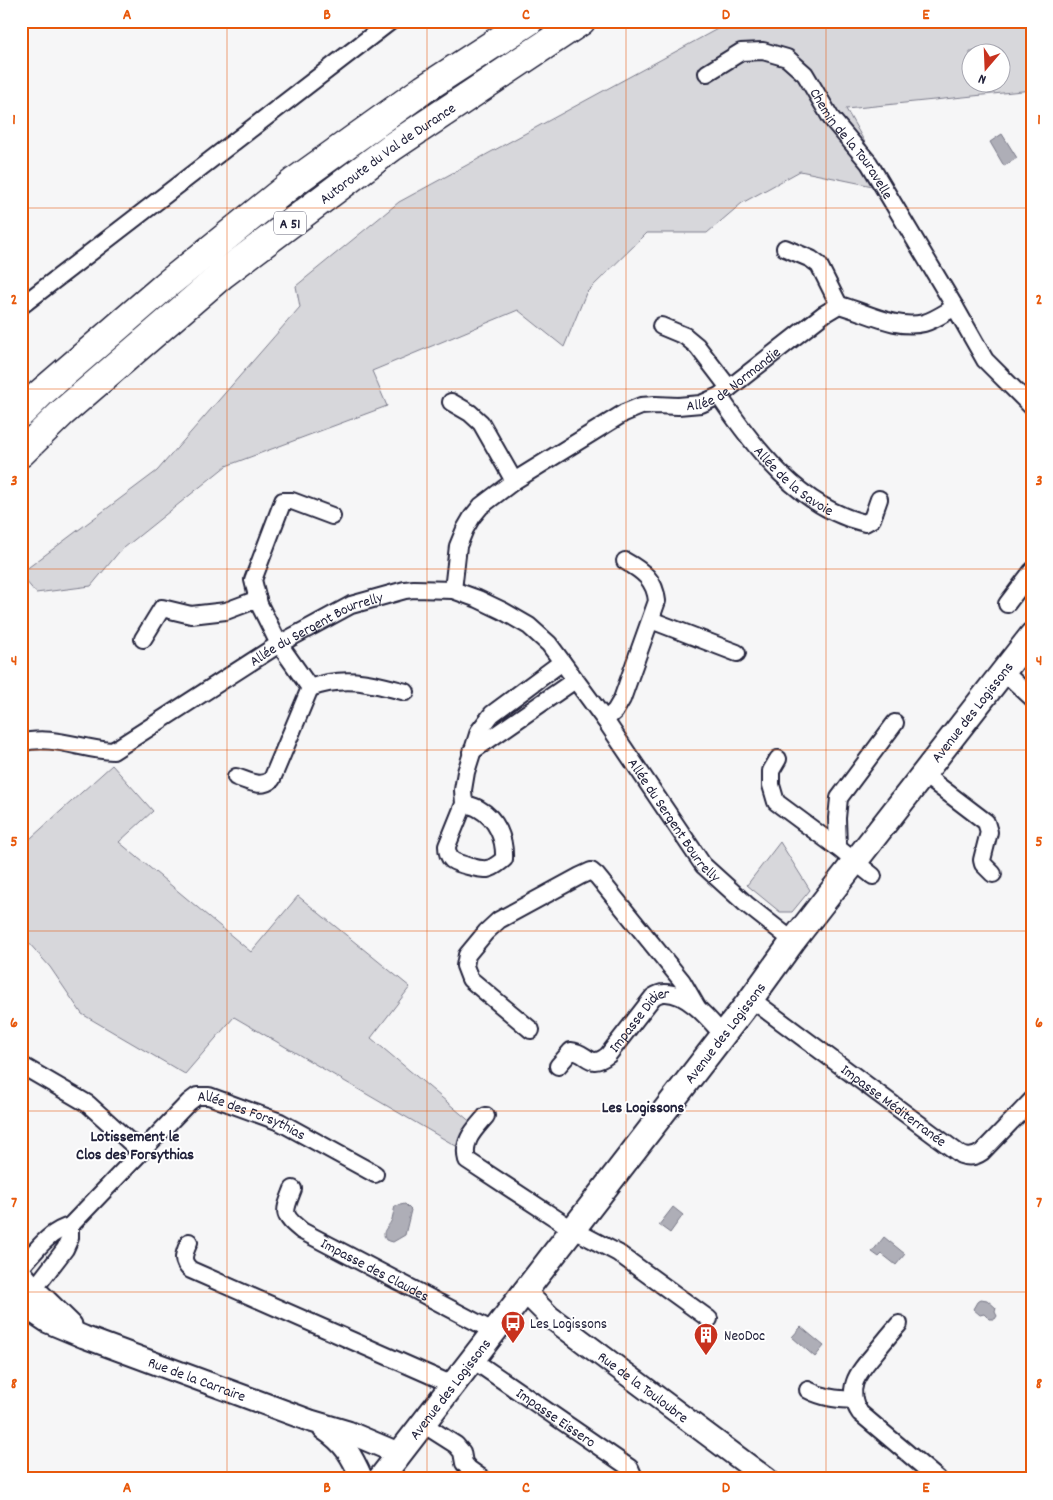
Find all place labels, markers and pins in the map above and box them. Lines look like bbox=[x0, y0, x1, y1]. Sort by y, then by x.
bus stop icon: Les Logissons bbox=[500, 1310, 526, 1344]
place label: Les Logissons bbox=[530, 1314, 607, 1336]
building icon: NeoDoc bbox=[693, 1322, 719, 1356]
place label: NeoDoc bbox=[724, 1326, 765, 1348]

